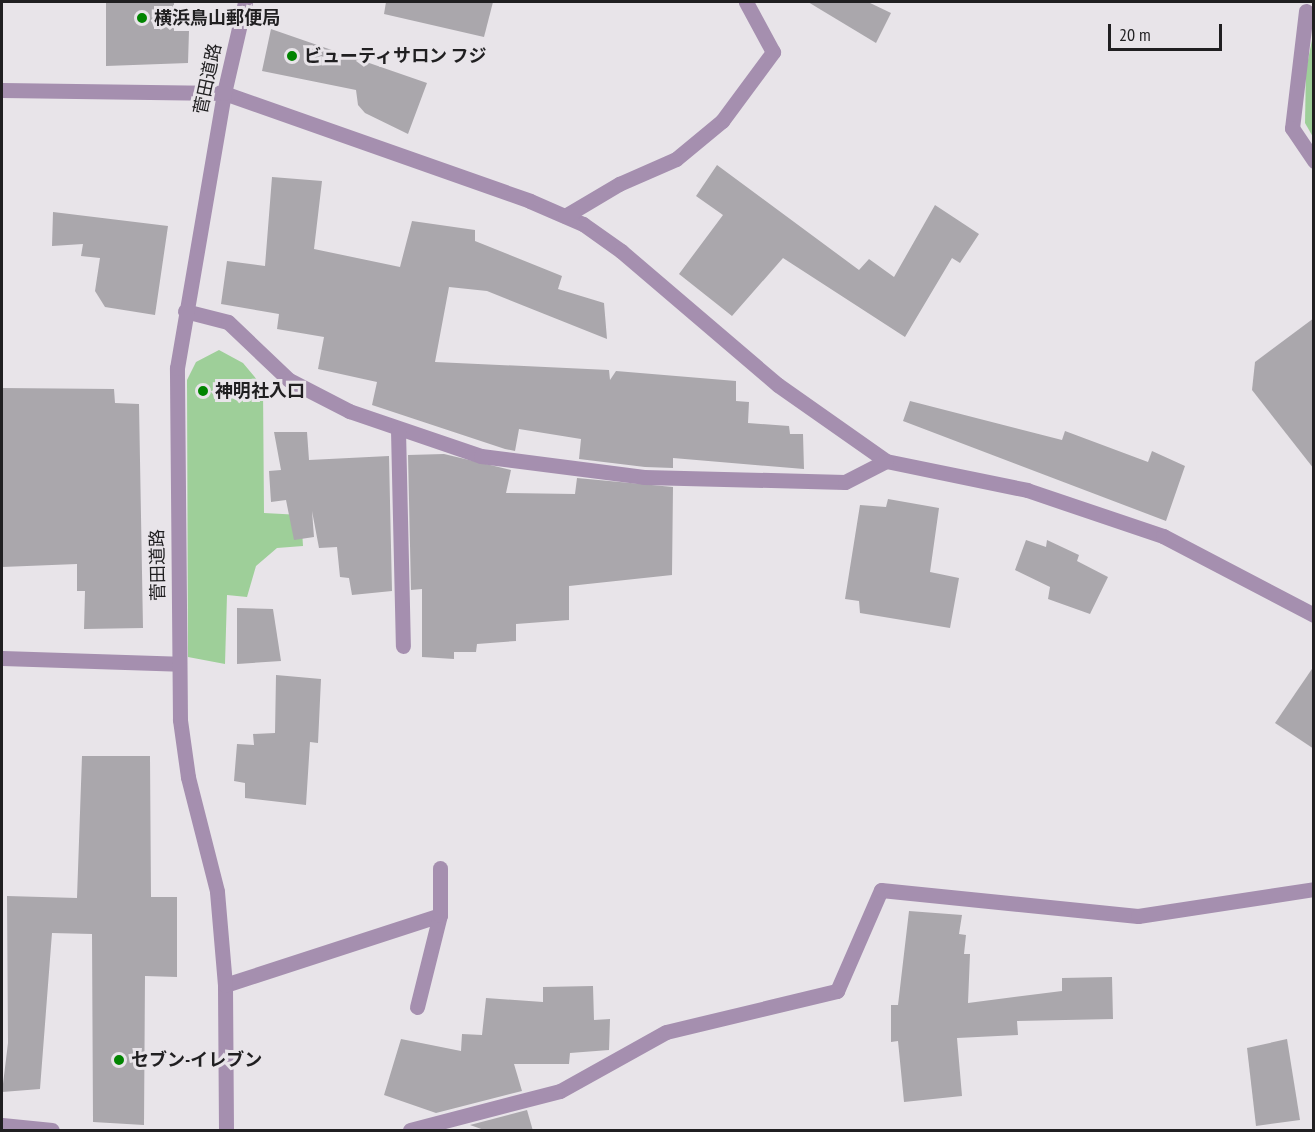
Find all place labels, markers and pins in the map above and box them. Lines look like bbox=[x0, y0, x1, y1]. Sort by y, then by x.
place label: 横浜鳥山郵便局 bbox=[154, 7, 280, 29]
marker: 横浜鳥山郵便局 bbox=[135, 11, 149, 25]
place label: ビューティサロン フジ bbox=[304, 45, 488, 67]
marker: ビューティサロン フジ bbox=[285, 49, 299, 63]
place label: 神明社入口 bbox=[215, 380, 305, 402]
marker: 神明社入口 bbox=[196, 384, 210, 398]
place label: セブン-イレブン bbox=[131, 1049, 262, 1071]
marker: セブン-イレブン bbox=[112, 1053, 126, 1067]

